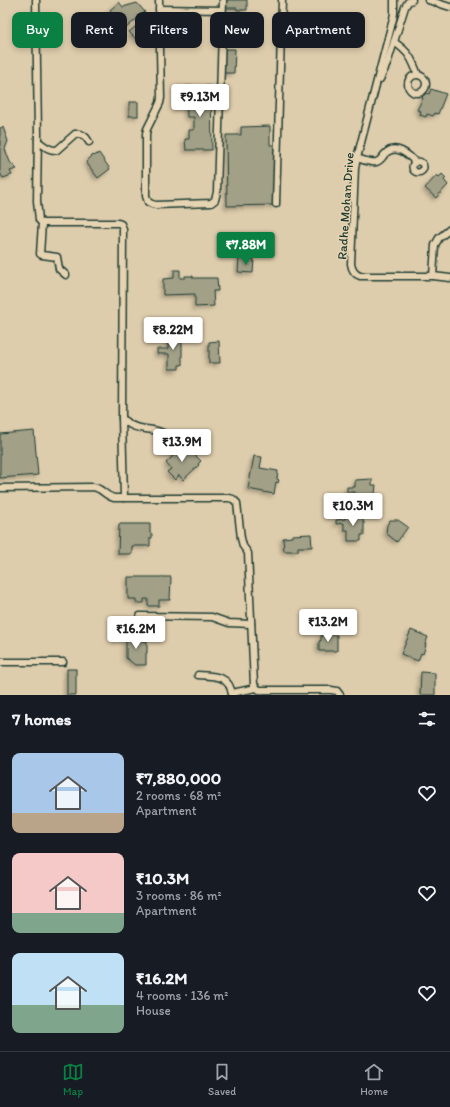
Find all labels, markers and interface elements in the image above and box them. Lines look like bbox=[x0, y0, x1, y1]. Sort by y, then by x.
chip: Buy bbox=[12, 12, 63, 48]
chip: Rent bbox=[71, 12, 127, 48]
chip: Filters bbox=[135, 12, 202, 48]
chip: New bbox=[210, 12, 264, 48]
chip: Apartment bbox=[272, 12, 365, 48]
pin: ₹9.13M bbox=[167, 84, 233, 118]
text: ₹9.13M bbox=[180, 89, 220, 104]
street label: Radhe Mohan Drive bbox=[334, 152, 357, 260]
pin: ₹7.88M bbox=[213, 232, 279, 266]
text: ₹7.88M bbox=[226, 237, 266, 252]
pin: ₹8.22M bbox=[140, 317, 206, 351]
text: ₹8.22M bbox=[153, 322, 193, 337]
pin: ₹13.9M bbox=[149, 429, 215, 463]
text: ₹13.9M bbox=[162, 434, 202, 449]
pin: ₹10.3M bbox=[320, 493, 386, 527]
text: ₹10.3M bbox=[333, 498, 373, 513]
pin: ₹13.2M bbox=[295, 609, 361, 643]
text: ₹13.2M bbox=[308, 614, 348, 629]
pin: ₹16.2M bbox=[103, 616, 169, 650]
text: ₹16.2M bbox=[116, 621, 156, 636]
icon: filters bbox=[416, 708, 438, 730]
text: 7 homes bbox=[12, 709, 72, 729]
text: ₹7,880,000 bbox=[136, 768, 221, 788]
icon: home bbox=[44, 769, 92, 817]
icon: heart bbox=[416, 782, 438, 804]
text: 2 rooms · 68 m² bbox=[136, 788, 221, 803]
text: Apartment bbox=[136, 803, 197, 818]
text: ₹10.3M bbox=[136, 868, 189, 888]
icon: home bbox=[44, 869, 92, 917]
icon: heart bbox=[416, 882, 438, 904]
text: 3 rooms · 86 m² bbox=[136, 888, 222, 903]
text: Apartment bbox=[136, 903, 197, 918]
text: ₹16.2M bbox=[136, 968, 188, 988]
icon: home bbox=[44, 969, 92, 1017]
icon: heart bbox=[416, 982, 438, 1004]
text: 4 rooms · 136 m² bbox=[136, 988, 228, 1003]
text: House bbox=[136, 1003, 171, 1018]
tab: Map bbox=[62, 1061, 84, 1098]
tab: Saved bbox=[208, 1061, 236, 1098]
tab: Home bbox=[360, 1061, 388, 1098]

